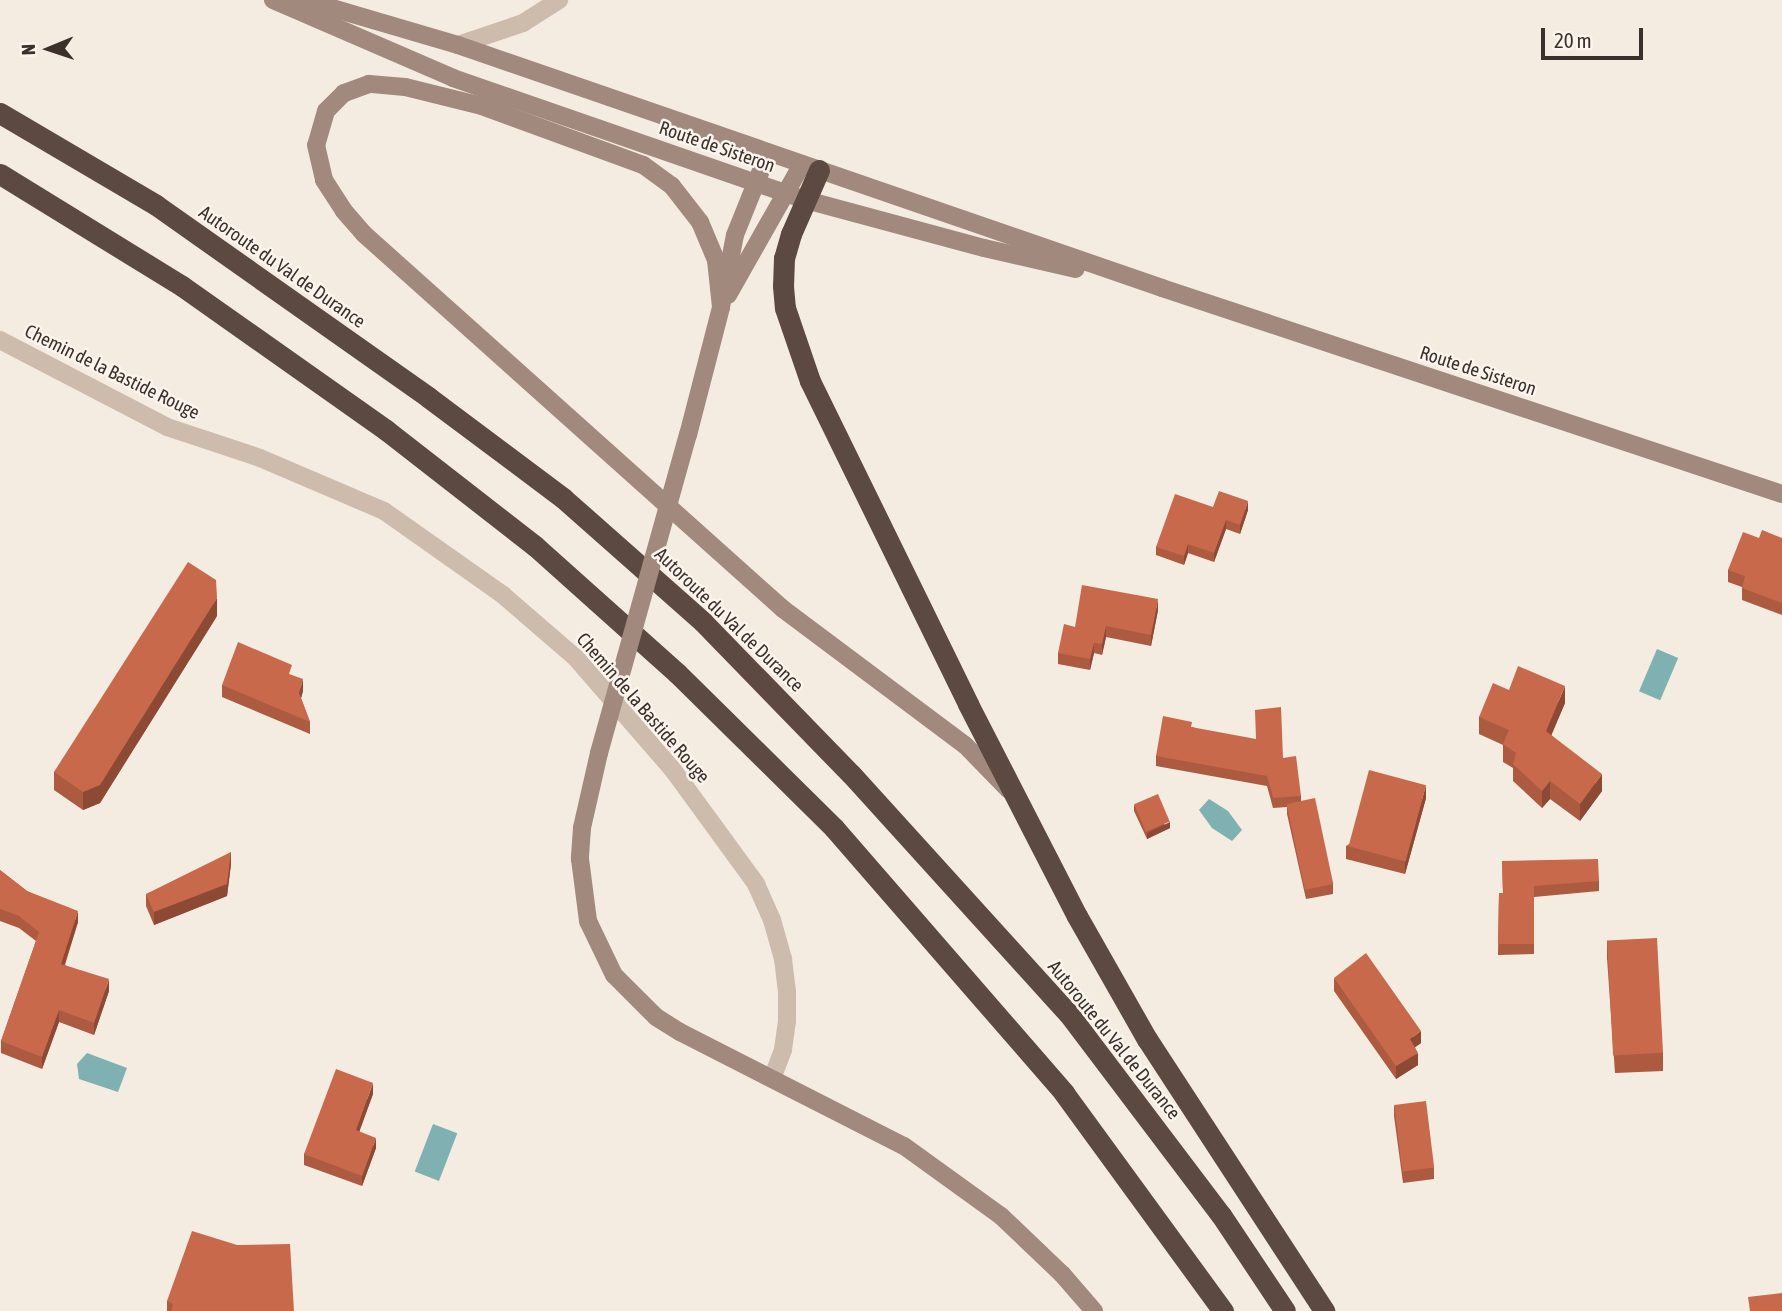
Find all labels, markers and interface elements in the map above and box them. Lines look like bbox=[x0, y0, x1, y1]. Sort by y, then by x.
north arrow bbox=[14, 14, 84, 84]
scale bar bbox=[1544, 14, 1646, 58]
text: 20 m bbox=[1554, 28, 1592, 52]
text: N bbox=[17, 44, 39, 56]
street label: Route de Sisteron bbox=[656, 117, 778, 177]
street label: Autoroute du Val de Durance bbox=[194, 201, 370, 333]
street label: Chemin de la Bastide Rouge bbox=[21, 320, 203, 424]
street label: Route de Sisteron bbox=[1417, 341, 1539, 401]
street label: Autoroute du Val de Durance bbox=[650, 543, 808, 697]
street label: Chemin de la Bastide Rouge bbox=[572, 628, 714, 788]
street label: Autoroute du Val de Durance bbox=[1043, 956, 1185, 1124]

